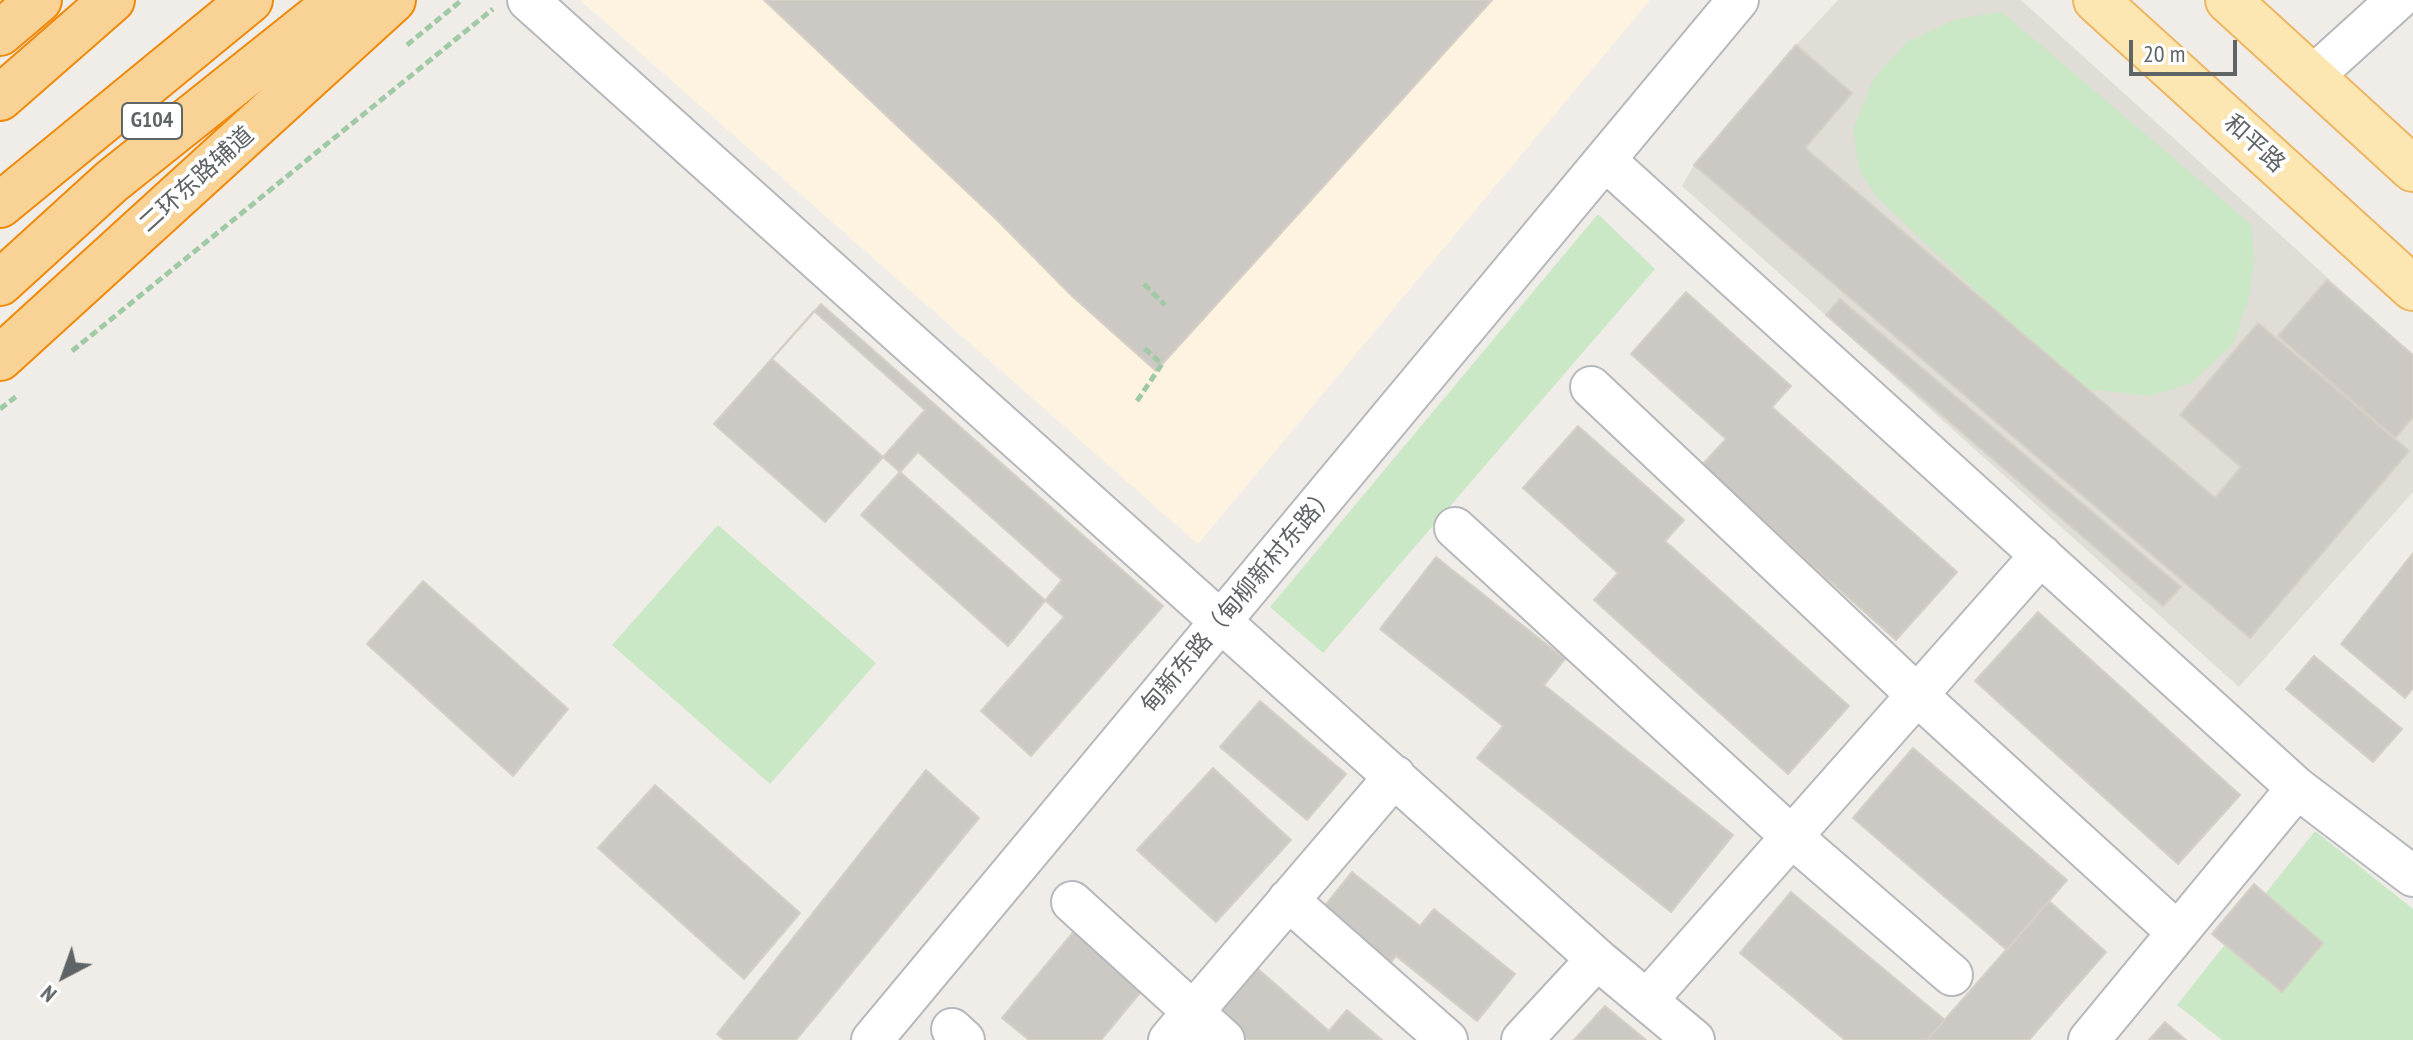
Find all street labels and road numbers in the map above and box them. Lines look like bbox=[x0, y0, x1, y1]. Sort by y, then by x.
road number: G104 bbox=[122, 103, 182, 139]
street label: 和平路 bbox=[2218, 109, 2290, 179]
street label: 二环东路辅道 bbox=[134, 121, 260, 239]
street label: 甸新东路（甸柳新村东路） bbox=[1135, 480, 1343, 720]

